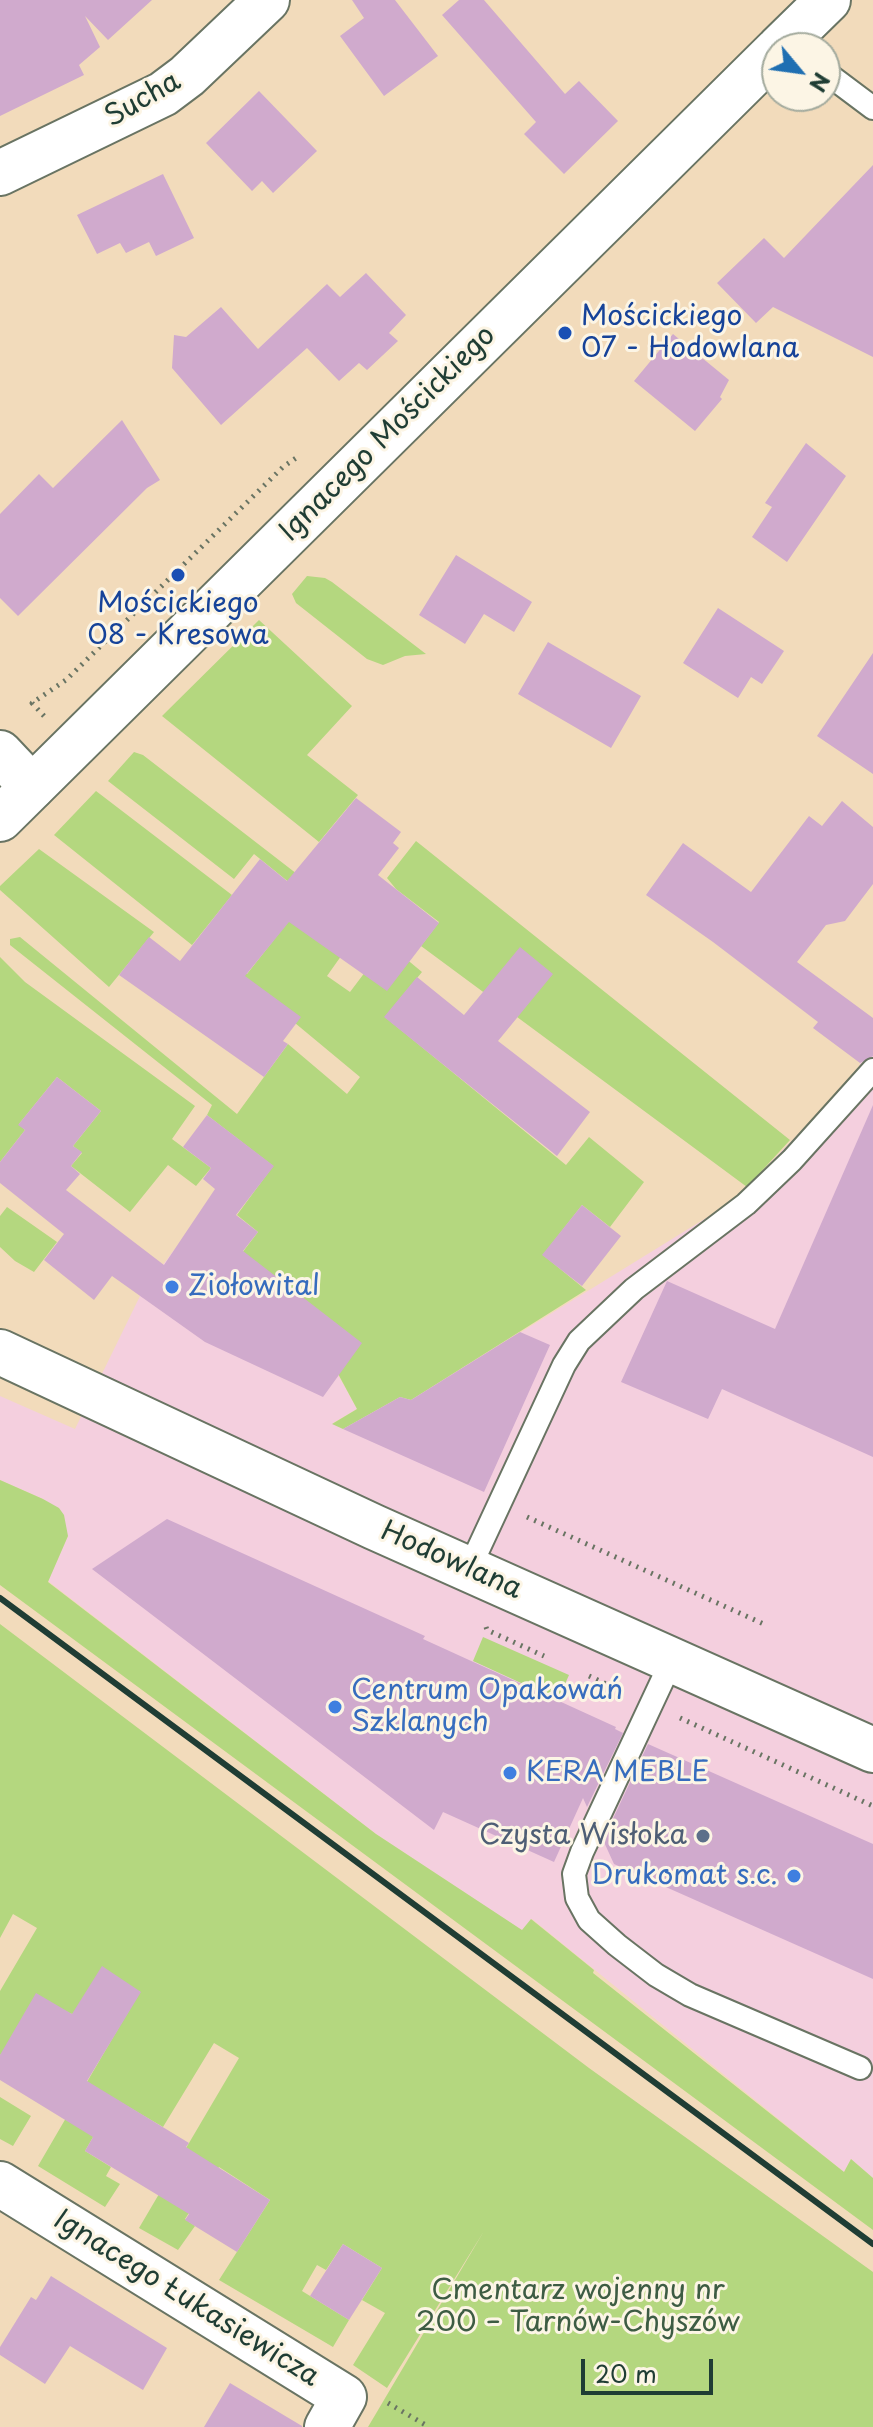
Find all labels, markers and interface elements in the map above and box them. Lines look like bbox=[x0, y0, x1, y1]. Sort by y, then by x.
north arrow bbox=[761, 32, 841, 112]
street label: Sucha bbox=[99, 65, 187, 135]
text: N bbox=[802, 67, 839, 99]
place label: Mościckiego 07 - Hodowlana bbox=[581, 300, 799, 366]
street label: Ignacego Mościckiego bbox=[273, 319, 503, 549]
marker: Mościckiego 07 - Hodowlana bbox=[556, 324, 574, 342]
marker: Mościckiego 08 - Kresowa bbox=[169, 566, 187, 584]
place label: Mościckiego 08 - Kresowa bbox=[87, 587, 269, 653]
place label: Ziołowital bbox=[188, 1270, 320, 1304]
marker: Ziołowital bbox=[163, 1278, 181, 1296]
street label: Hodowlana bbox=[375, 1515, 527, 1607]
place label: Centrum Opakowań Szklanych bbox=[351, 1674, 623, 1740]
marker: Centrum Opakowań Szklanych bbox=[326, 1698, 344, 1716]
place label: KERA MEBLE bbox=[526, 1756, 709, 1790]
marker: KERA MEBLE bbox=[501, 1764, 519, 1782]
place label: Czysta Wisłoka bbox=[479, 1819, 687, 1853]
marker: Czysta Wisłoka bbox=[694, 1827, 712, 1845]
place label: Drukomat s.c. bbox=[592, 1859, 778, 1893]
marker: Drukomat s.c. bbox=[785, 1867, 803, 1885]
street label: Ignacego Łukasiewicza bbox=[47, 2203, 325, 2395]
park label: Cmentarz wojenny nr 200 – Tarnów-Chyszów bbox=[416, 2274, 740, 2340]
scale bar bbox=[585, 2343, 717, 2393]
text: 20 m bbox=[595, 2355, 657, 2391]

